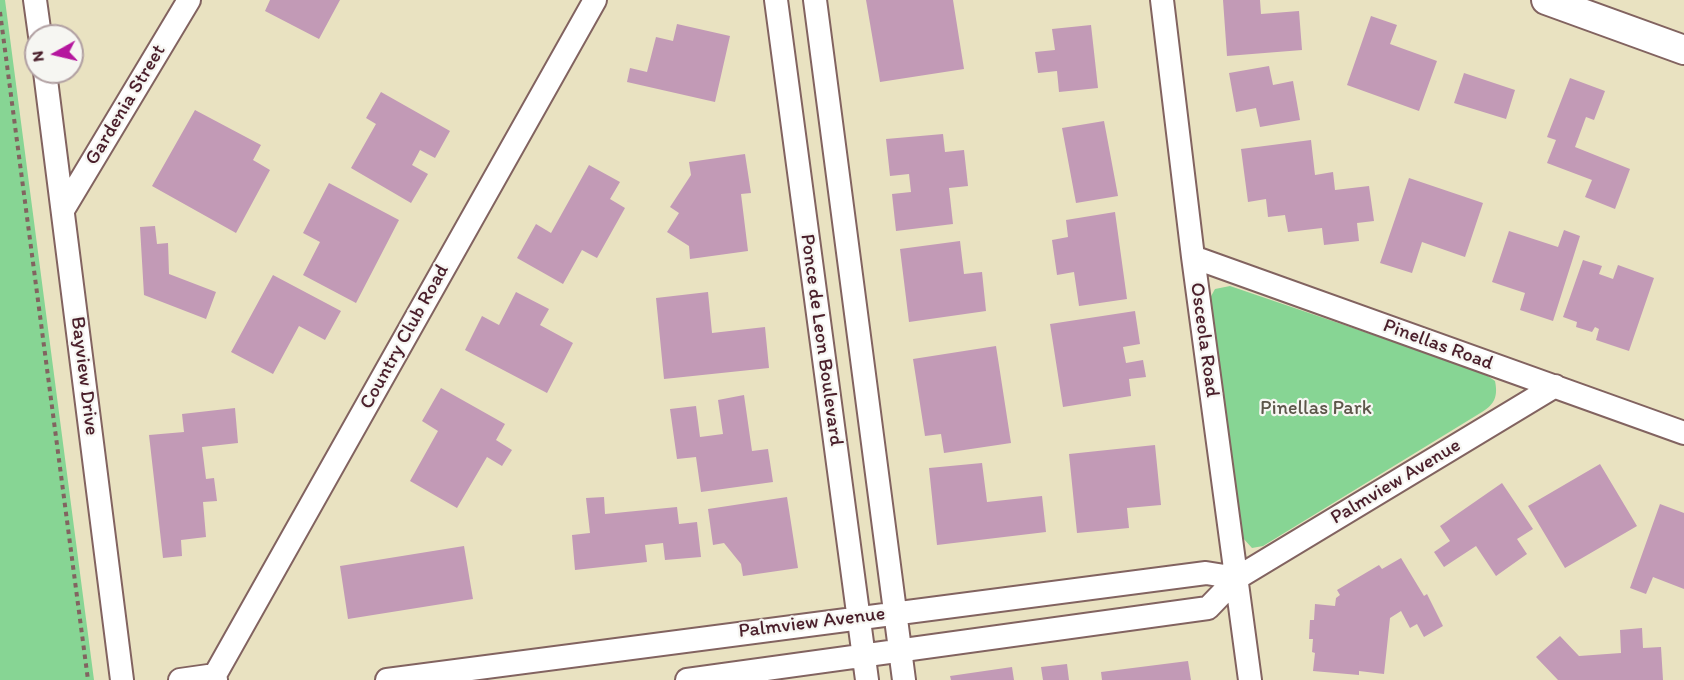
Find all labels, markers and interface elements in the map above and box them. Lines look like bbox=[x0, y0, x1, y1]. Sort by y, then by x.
north arrow bbox=[24, 24, 84, 84]
street label: Gardenia Street bbox=[81, 40, 171, 170]
text: N bbox=[28, 50, 48, 63]
street label: Ponce de Leon Boulevard bbox=[794, 232, 848, 448]
street label: Country Club Road bbox=[355, 260, 455, 414]
street label: Osceola Road bbox=[1184, 281, 1224, 399]
street label: Pinellas Road bbox=[1380, 314, 1496, 376]
street label: Bayview Drive bbox=[65, 315, 103, 437]
park label: Pinellas Park bbox=[1260, 397, 1372, 421]
street label: Palmview Avenue bbox=[1327, 434, 1465, 530]
street label: Palmview Avenue bbox=[737, 602, 887, 644]

